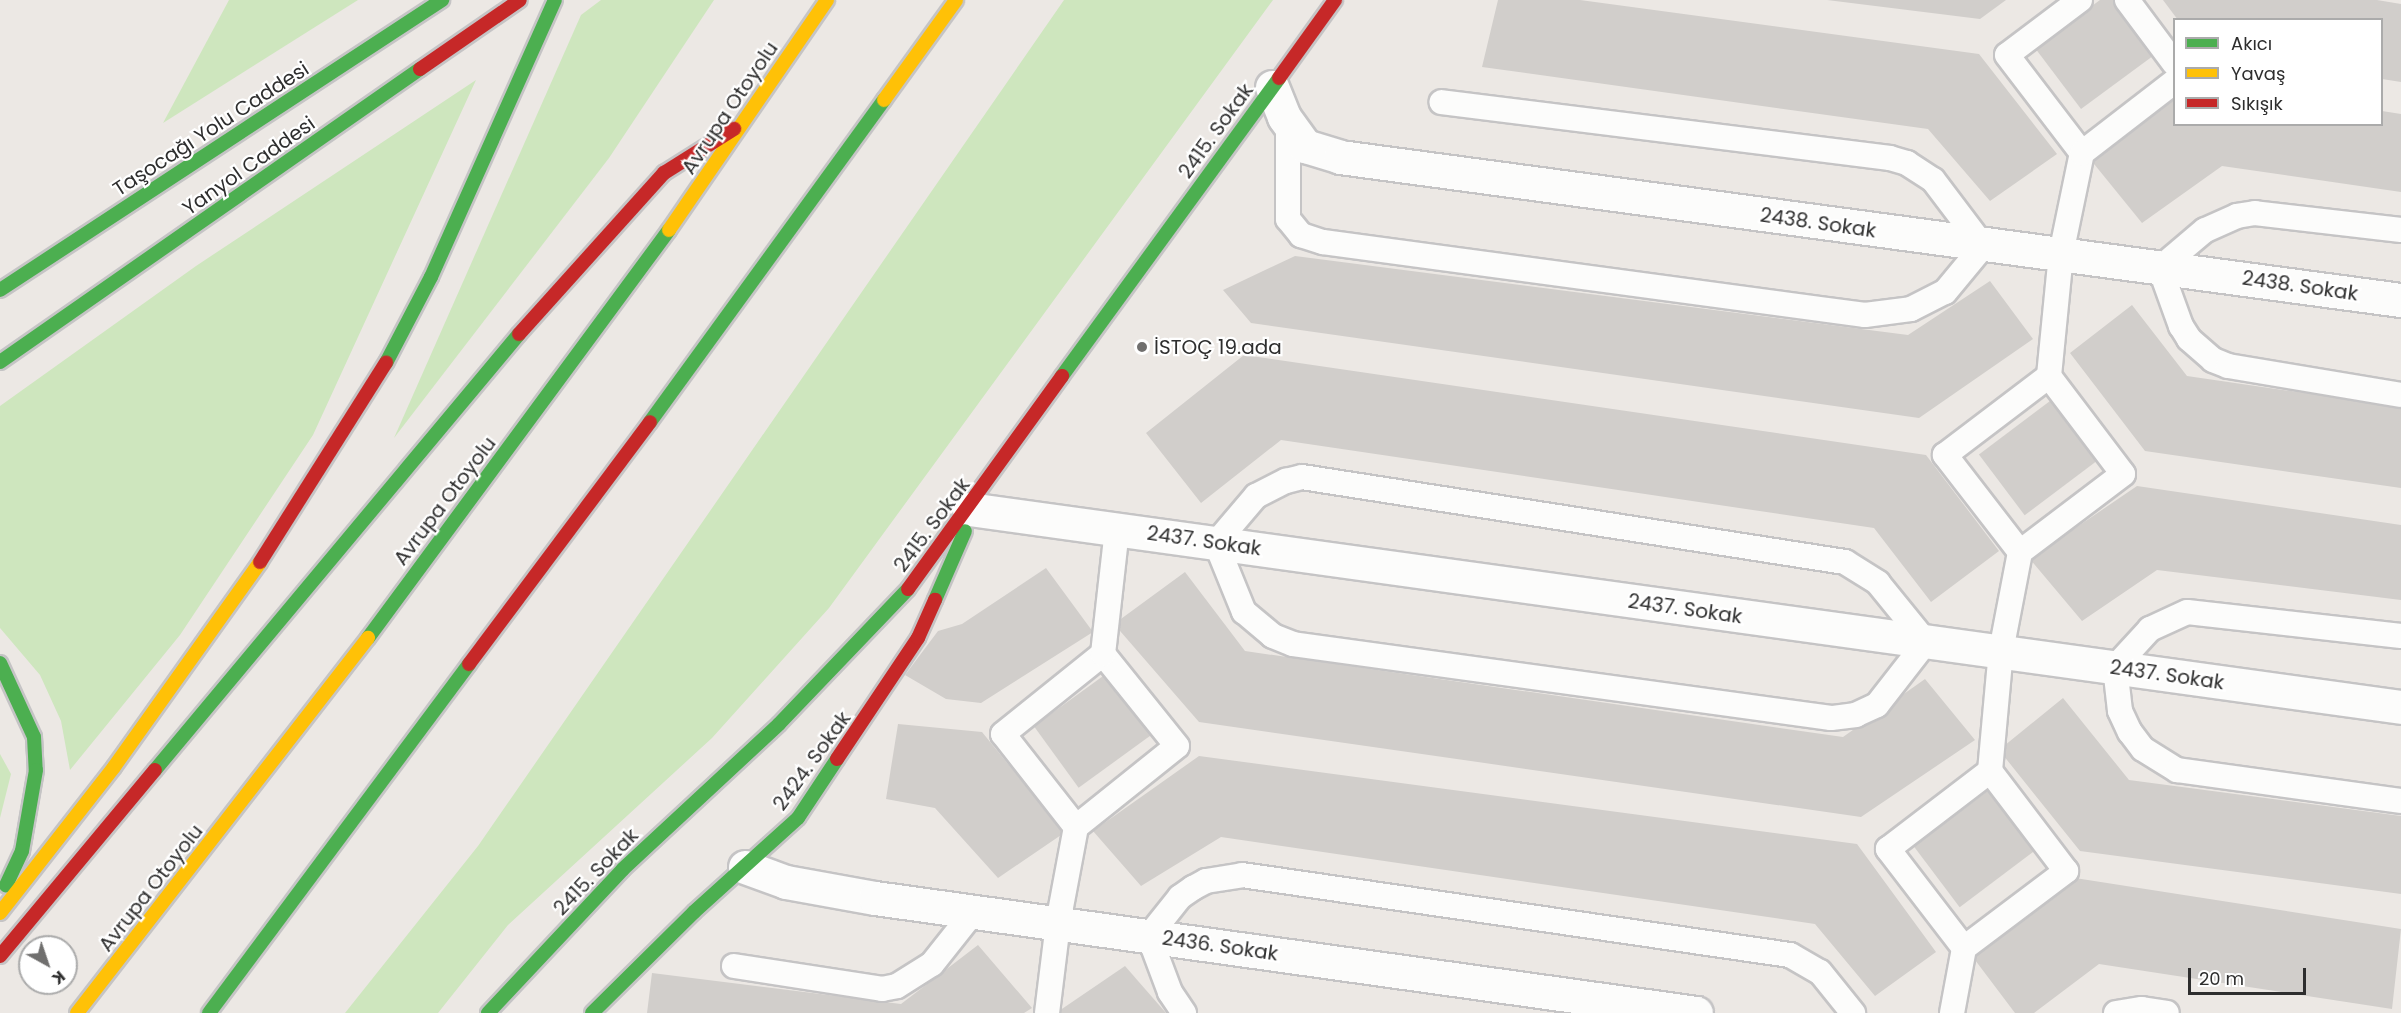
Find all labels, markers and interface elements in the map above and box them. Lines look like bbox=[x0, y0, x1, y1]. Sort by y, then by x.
legend bbox=[2173, 18, 2383, 126]
text: Akıcı bbox=[2231, 31, 2272, 56]
street label: Avrupa Otoyolu bbox=[677, 37, 783, 179]
street label: Taşocağı Yolu Caddesi bbox=[109, 57, 313, 201]
text: Yavaş bbox=[2231, 61, 2285, 86]
street label: 2415. Sokak bbox=[1174, 79, 1258, 183]
text: Sıkışık bbox=[2231, 91, 2283, 116]
street label: Yanyol Caddesi bbox=[178, 111, 320, 221]
street label: 2438. Sokak bbox=[1759, 203, 1877, 243]
street label: 2438. Sokak bbox=[2241, 266, 2359, 306]
place label: İSTOÇ 19.ada bbox=[1154, 335, 1282, 359]
marker: İSTOÇ 19.ada bbox=[1135, 340, 1149, 354]
street label: Avrupa Otoyolu bbox=[389, 432, 501, 570]
street label: 2415. Sokak bbox=[889, 473, 975, 577]
street label: 2437. Sokak bbox=[1145, 521, 1263, 561]
street label: 2437. Sokak bbox=[1626, 589, 1744, 629]
street label: 2437. Sokak bbox=[2108, 655, 2226, 695]
street label: 2424. Sokak bbox=[768, 707, 856, 815]
street label: Avrupa Otoyolu bbox=[94, 820, 208, 956]
street label: 2415. Sokak bbox=[549, 824, 643, 920]
street label: 2436. Sokak bbox=[1161, 926, 1279, 966]
north arrow bbox=[18, 935, 78, 995]
scale bar bbox=[2191, 956, 2310, 994]
text: K bbox=[47, 965, 70, 990]
text: 20 m bbox=[2199, 966, 2244, 991]

